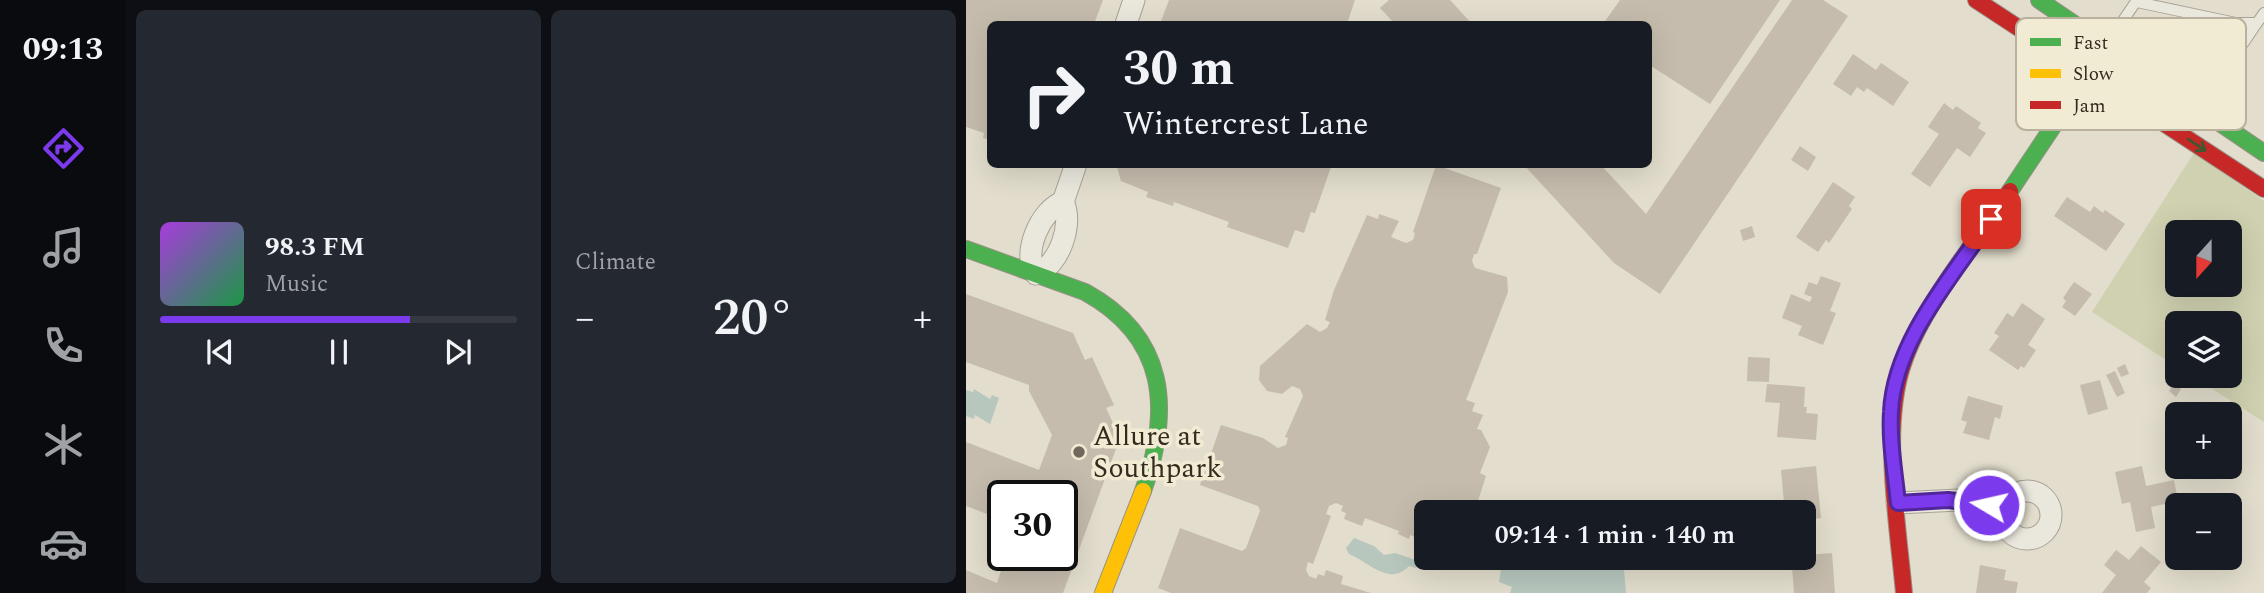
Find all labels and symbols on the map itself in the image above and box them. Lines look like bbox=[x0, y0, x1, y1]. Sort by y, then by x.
legend bbox=[2016, 18, 2246, 130]
text: Fast bbox=[2073, 29, 2109, 58]
text: Slow bbox=[2073, 60, 2114, 89]
text: Jam bbox=[2073, 92, 2105, 121]
one-way arrow bbox=[2187, 137, 2206, 152]
pin bbox=[1961, 189, 2021, 249]
north arrow bbox=[2165, 220, 2242, 298]
place label: Allure at Southpark bbox=[1093, 415, 1222, 490]
marker: Allure at Southpark bbox=[1071, 444, 1087, 460]
position arrow bbox=[1952, 468, 2026, 542]
speed limit sign: 30 bbox=[987, 480, 1078, 571]

